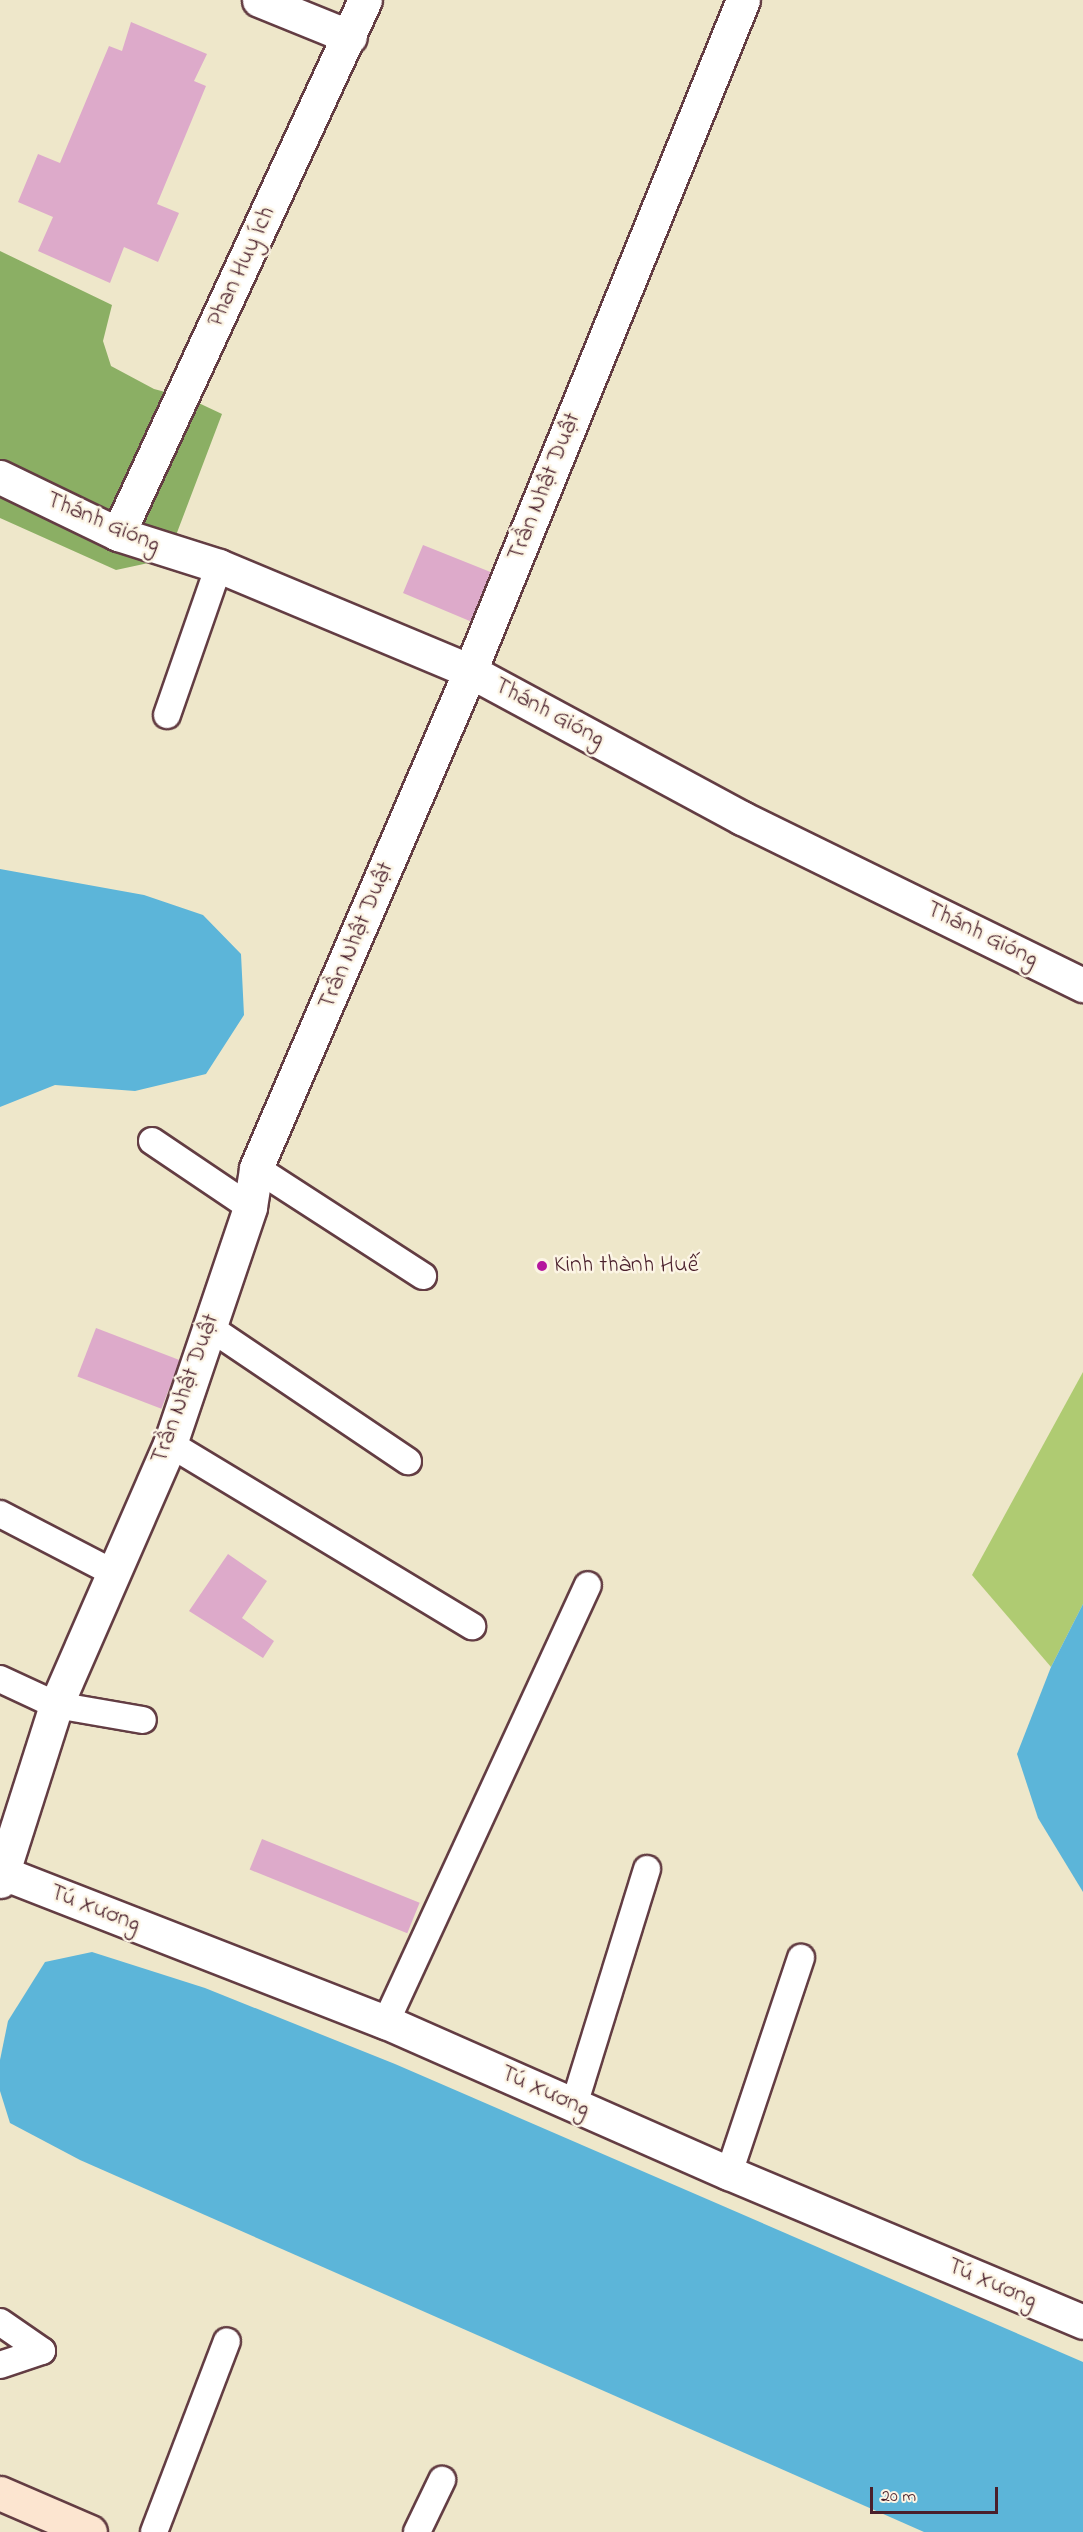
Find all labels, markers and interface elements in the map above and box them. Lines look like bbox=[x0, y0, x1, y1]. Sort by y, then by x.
street label: Phan Huy Ích bbox=[202, 202, 282, 332]
street label: Trần Nhật Duật bbox=[502, 409, 588, 565]
street label: Thánh Gióng bbox=[42, 486, 164, 560]
street label: Thánh Gióng bbox=[489, 672, 609, 754]
street label: Trần Nhật Duật bbox=[313, 858, 401, 1014]
street label: Thánh Gióng bbox=[921, 896, 1043, 974]
place label: Kinh thành Huế bbox=[554, 1252, 698, 1280]
marker: Kinh thành Huế bbox=[535, 1259, 549, 1273]
street label: Trần Nhật Duật bbox=[146, 1310, 226, 1468]
street label: Tú Xương bbox=[46, 1879, 144, 1939]
street label: Tú Xương bbox=[496, 2060, 594, 2124]
street label: Tú Xương bbox=[943, 2252, 1041, 2316]
scale bar bbox=[873, 2475, 1000, 2513]
text: 20 m bbox=[881, 2484, 916, 2510]

